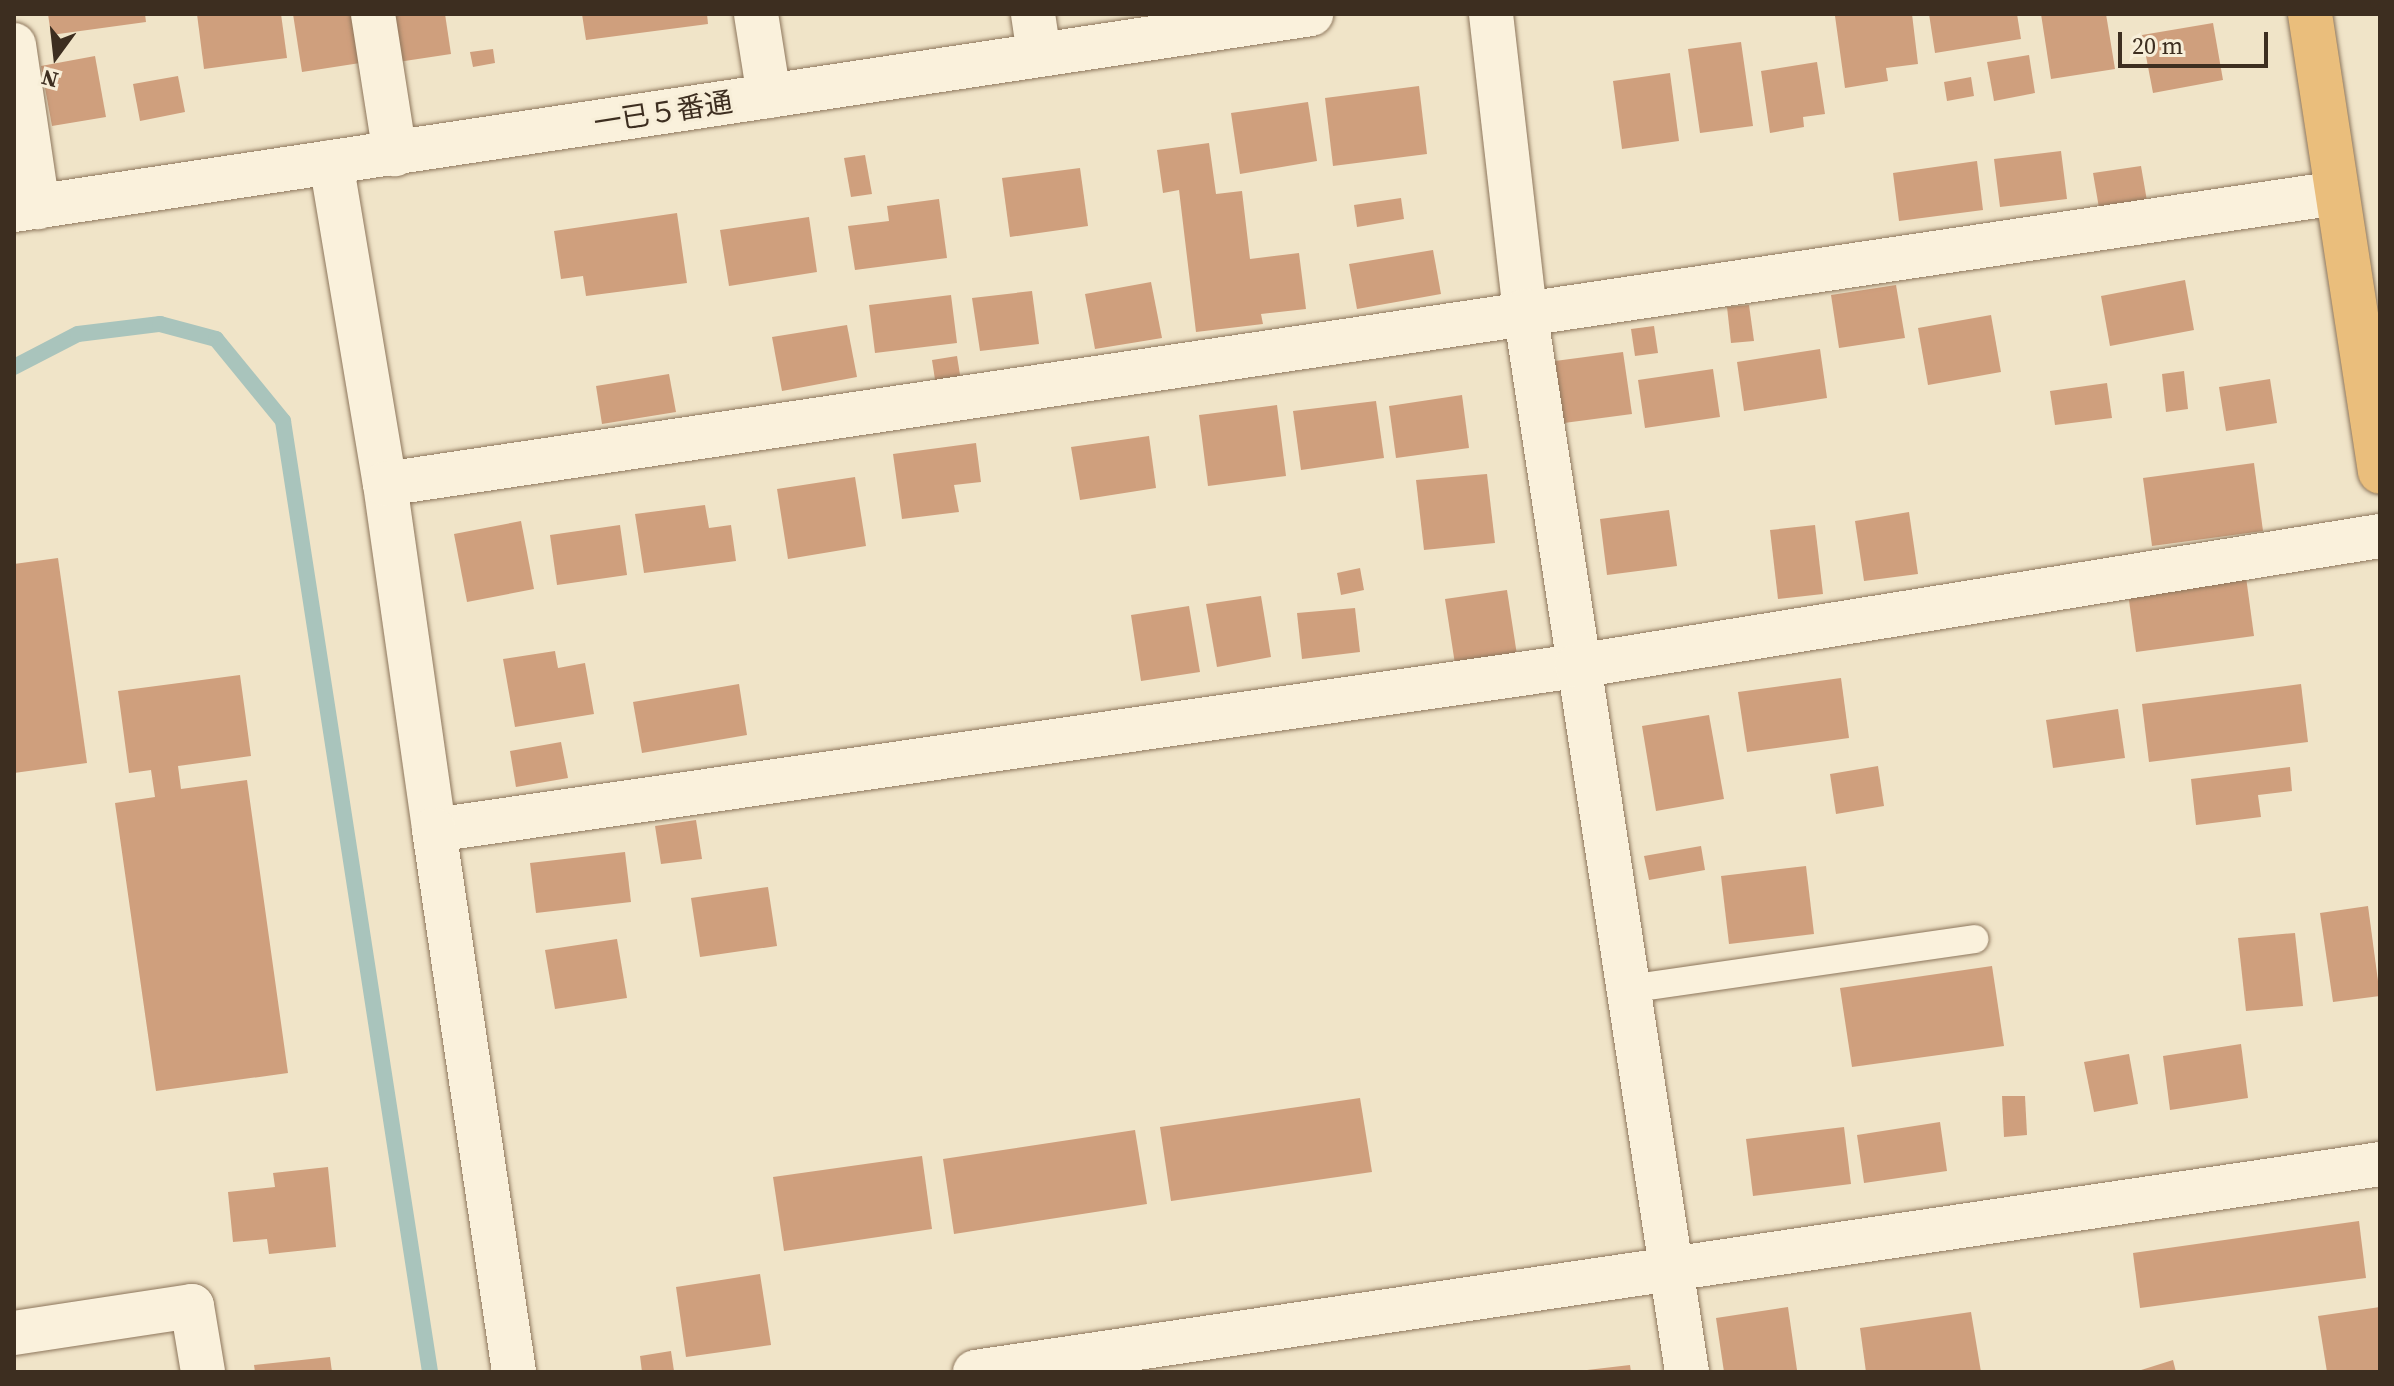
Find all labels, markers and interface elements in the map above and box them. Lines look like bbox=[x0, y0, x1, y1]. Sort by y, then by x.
north arrow bbox=[16, 16, 96, 96]
scale bar bbox=[2122, 16, 2272, 66]
text: 20 m bbox=[2132, 29, 2183, 62]
text: N bbox=[38, 63, 61, 96]
street label: 一已５番通 bbox=[591, 84, 735, 140]

